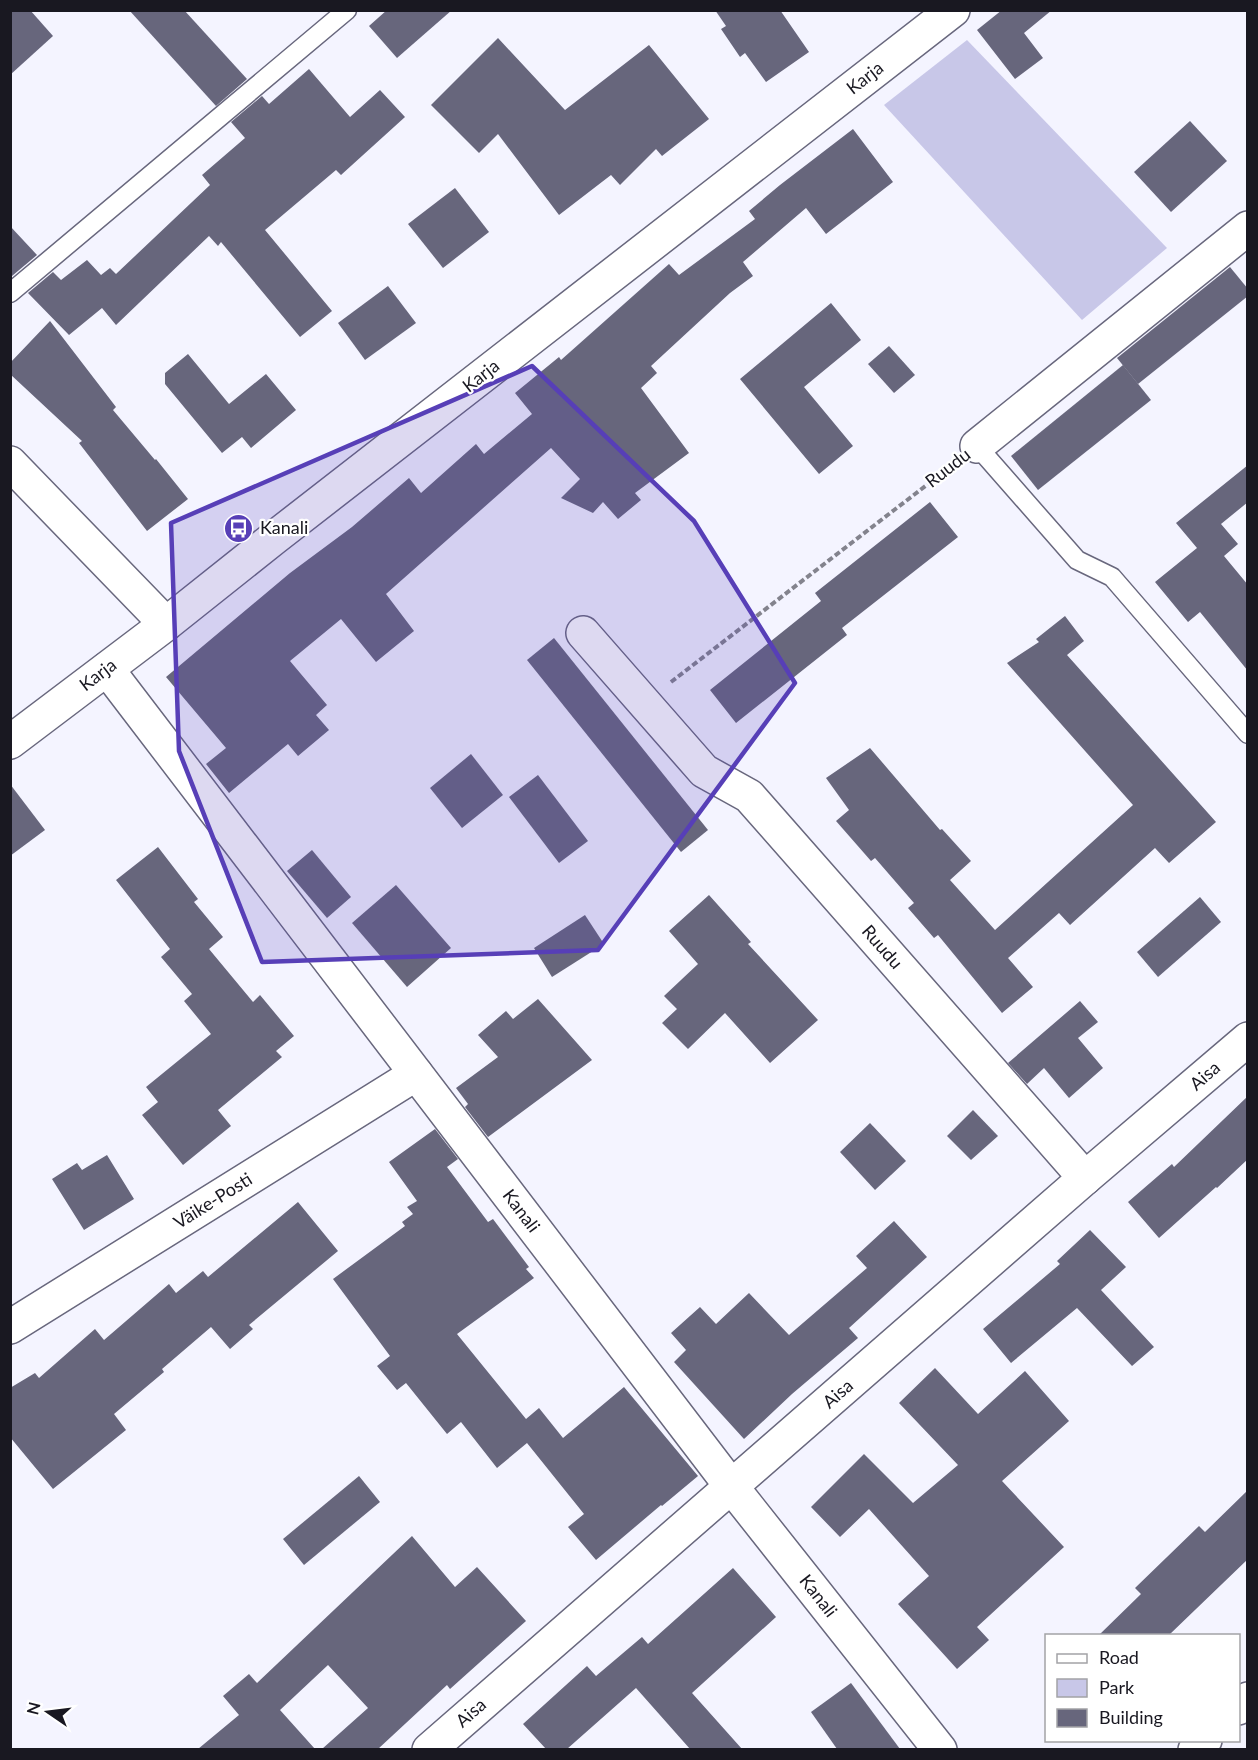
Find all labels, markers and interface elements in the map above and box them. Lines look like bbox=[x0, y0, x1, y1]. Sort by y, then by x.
street label: Karja bbox=[842, 56, 887, 98]
street label: Karja bbox=[458, 354, 503, 396]
street label: Ruudu bbox=[920, 443, 974, 492]
bus stop icon: Kanali bbox=[223, 512, 255, 544]
place label: Kanali bbox=[260, 516, 308, 538]
street label: Karja bbox=[75, 653, 120, 695]
street label: Ruudu bbox=[858, 920, 908, 973]
street label: Aisa bbox=[1185, 1056, 1224, 1094]
street label: Väike-Posti bbox=[169, 1167, 256, 1233]
street label: Kanali bbox=[498, 1184, 545, 1236]
street label: Aisa bbox=[818, 1374, 857, 1412]
street label: Kanali bbox=[795, 1570, 842, 1621]
legend bbox=[1045, 1634, 1240, 1742]
text: Road bbox=[1099, 1646, 1139, 1668]
text: Park bbox=[1099, 1676, 1135, 1698]
north arrow bbox=[18, 1682, 78, 1742]
street label: Aisa bbox=[451, 1693, 490, 1731]
text: N bbox=[22, 1700, 44, 1717]
text: Building bbox=[1099, 1706, 1163, 1728]

